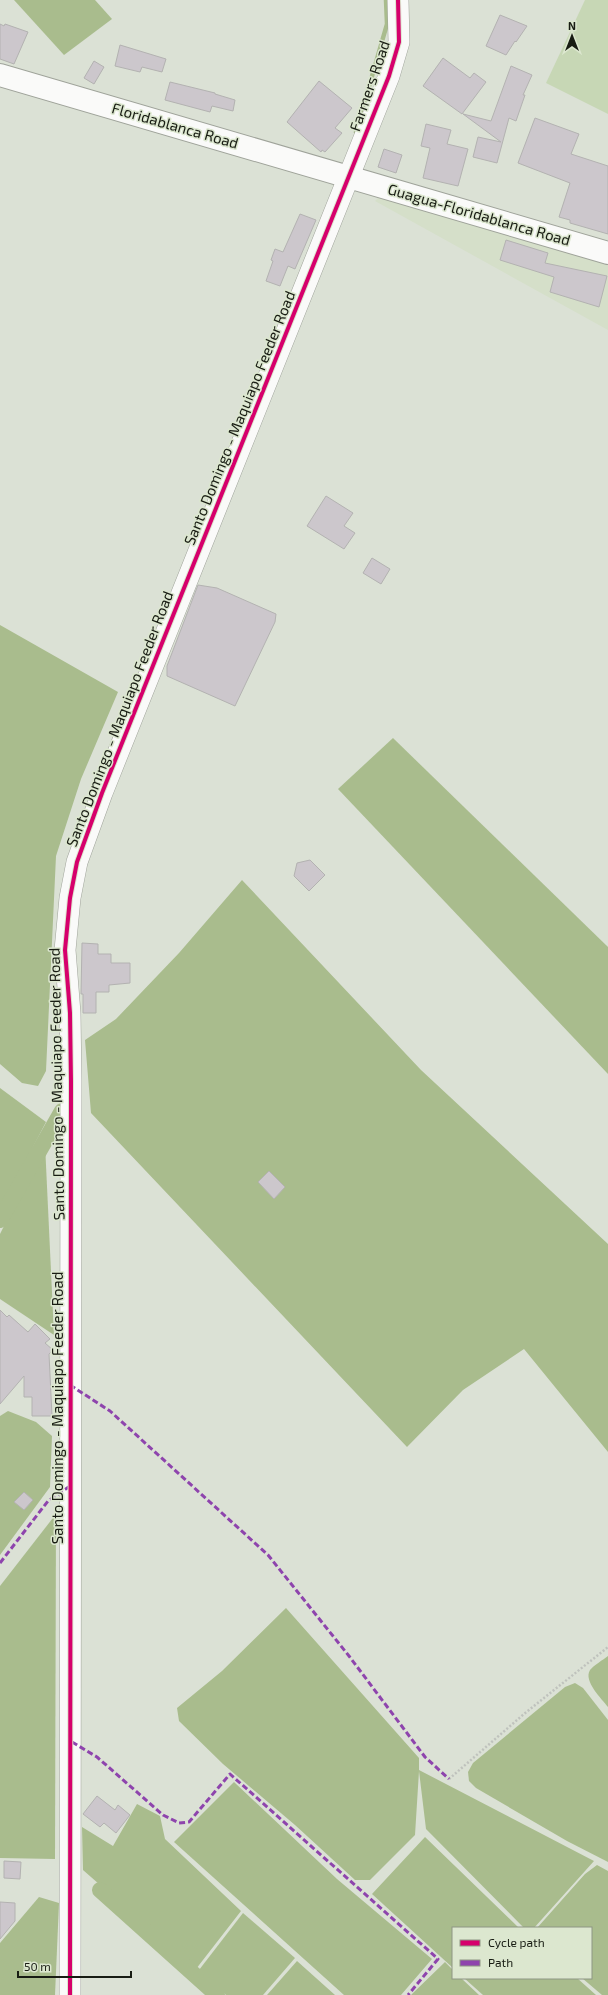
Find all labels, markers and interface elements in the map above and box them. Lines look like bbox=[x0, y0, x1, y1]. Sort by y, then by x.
north arrow bbox=[552, 16, 592, 56]
text: N bbox=[568, 19, 576, 32]
street label: Farmers Road bbox=[345, 38, 393, 133]
street label: Floridablanca Road bbox=[110, 98, 241, 152]
street label: Guagua-Floridablanca Road bbox=[386, 179, 573, 249]
street label: Santo Domingo - Maquiapo Feeder Road bbox=[180, 288, 298, 547]
street label: Santo Domingo - Maquiapo Feeder Road bbox=[62, 588, 176, 849]
street label: Santo Domingo - Maquiapo Feeder Road bbox=[45, 948, 67, 1220]
street label: Santo Domingo - Maquiapo Feeder Road bbox=[48, 1272, 66, 1544]
legend bbox=[452, 1927, 592, 1979]
text: Cycle path bbox=[488, 1935, 545, 1949]
scale bar bbox=[18, 1953, 131, 1979]
text: Path bbox=[488, 1955, 513, 1969]
text: 50 m bbox=[24, 1959, 51, 1973]

